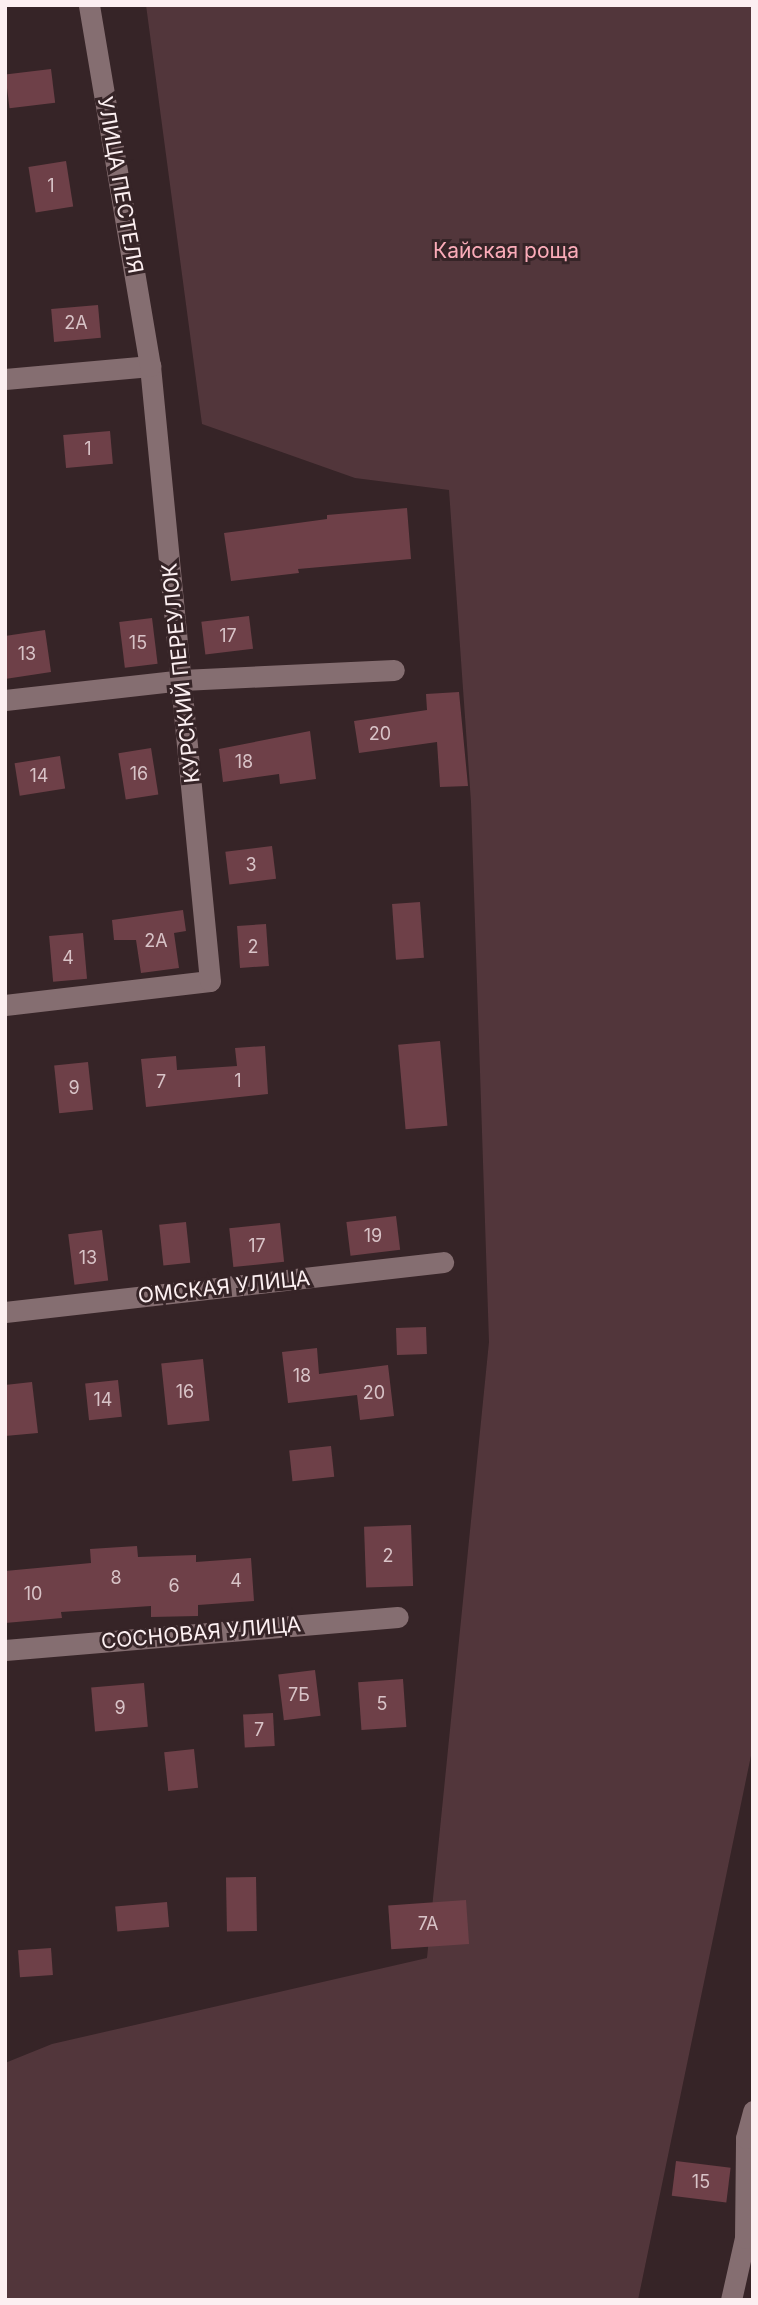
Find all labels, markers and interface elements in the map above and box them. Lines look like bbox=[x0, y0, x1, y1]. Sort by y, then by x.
street label: УЛИЦА ПЕСТЕЛЯ bbox=[92, 95, 148, 275]
house number: 1 bbox=[47, 175, 55, 197]
park label: Кайская роща bbox=[433, 238, 579, 264]
house number: 2А bbox=[64, 312, 88, 334]
house number: 1 bbox=[84, 438, 92, 460]
street label: КУРСКИЙ ПЕРЕУЛОК bbox=[157, 562, 205, 784]
house number: 17 bbox=[219, 625, 237, 647]
house number: 15 bbox=[129, 632, 147, 654]
house number: 13 bbox=[18, 643, 36, 665]
house number: 20 bbox=[369, 723, 391, 745]
house number: 18 bbox=[235, 751, 253, 773]
house number: 16 bbox=[130, 763, 148, 785]
house number: 14 bbox=[30, 765, 48, 787]
house number: 3 bbox=[245, 854, 257, 876]
house number: 2А bbox=[144, 930, 168, 952]
house number: 2 bbox=[248, 936, 258, 958]
house number: 4 bbox=[62, 947, 74, 969]
house number: 1 bbox=[234, 1070, 242, 1092]
house number: 7 bbox=[156, 1071, 166, 1093]
house number: 9 bbox=[68, 1077, 80, 1099]
house number: 19 bbox=[364, 1225, 382, 1247]
house number: 17 bbox=[248, 1235, 266, 1257]
house number: 13 bbox=[79, 1247, 97, 1269]
street label: ОМСКАЯ УЛИЦА bbox=[137, 1265, 311, 1309]
house number: 18 bbox=[293, 1365, 311, 1387]
house number: 16 bbox=[176, 1381, 194, 1403]
house number: 20 bbox=[363, 1382, 385, 1404]
house number: 14 bbox=[94, 1389, 112, 1411]
house number: 2 bbox=[383, 1545, 393, 1567]
house number: 8 bbox=[110, 1567, 122, 1589]
house number: 4 bbox=[230, 1570, 242, 1592]
house number: 6 bbox=[168, 1575, 180, 1597]
house number: 10 bbox=[24, 1583, 42, 1605]
street label: СОСНОВАЯ УЛИЦА bbox=[100, 1612, 302, 1654]
house number: 7Б bbox=[288, 1684, 310, 1706]
house number: 5 bbox=[377, 1693, 387, 1715]
house number: 9 bbox=[114, 1697, 126, 1719]
house number: 7 bbox=[254, 1719, 264, 1741]
house number: 7А bbox=[418, 1913, 438, 1935]
house number: 15 bbox=[692, 2171, 710, 2193]

